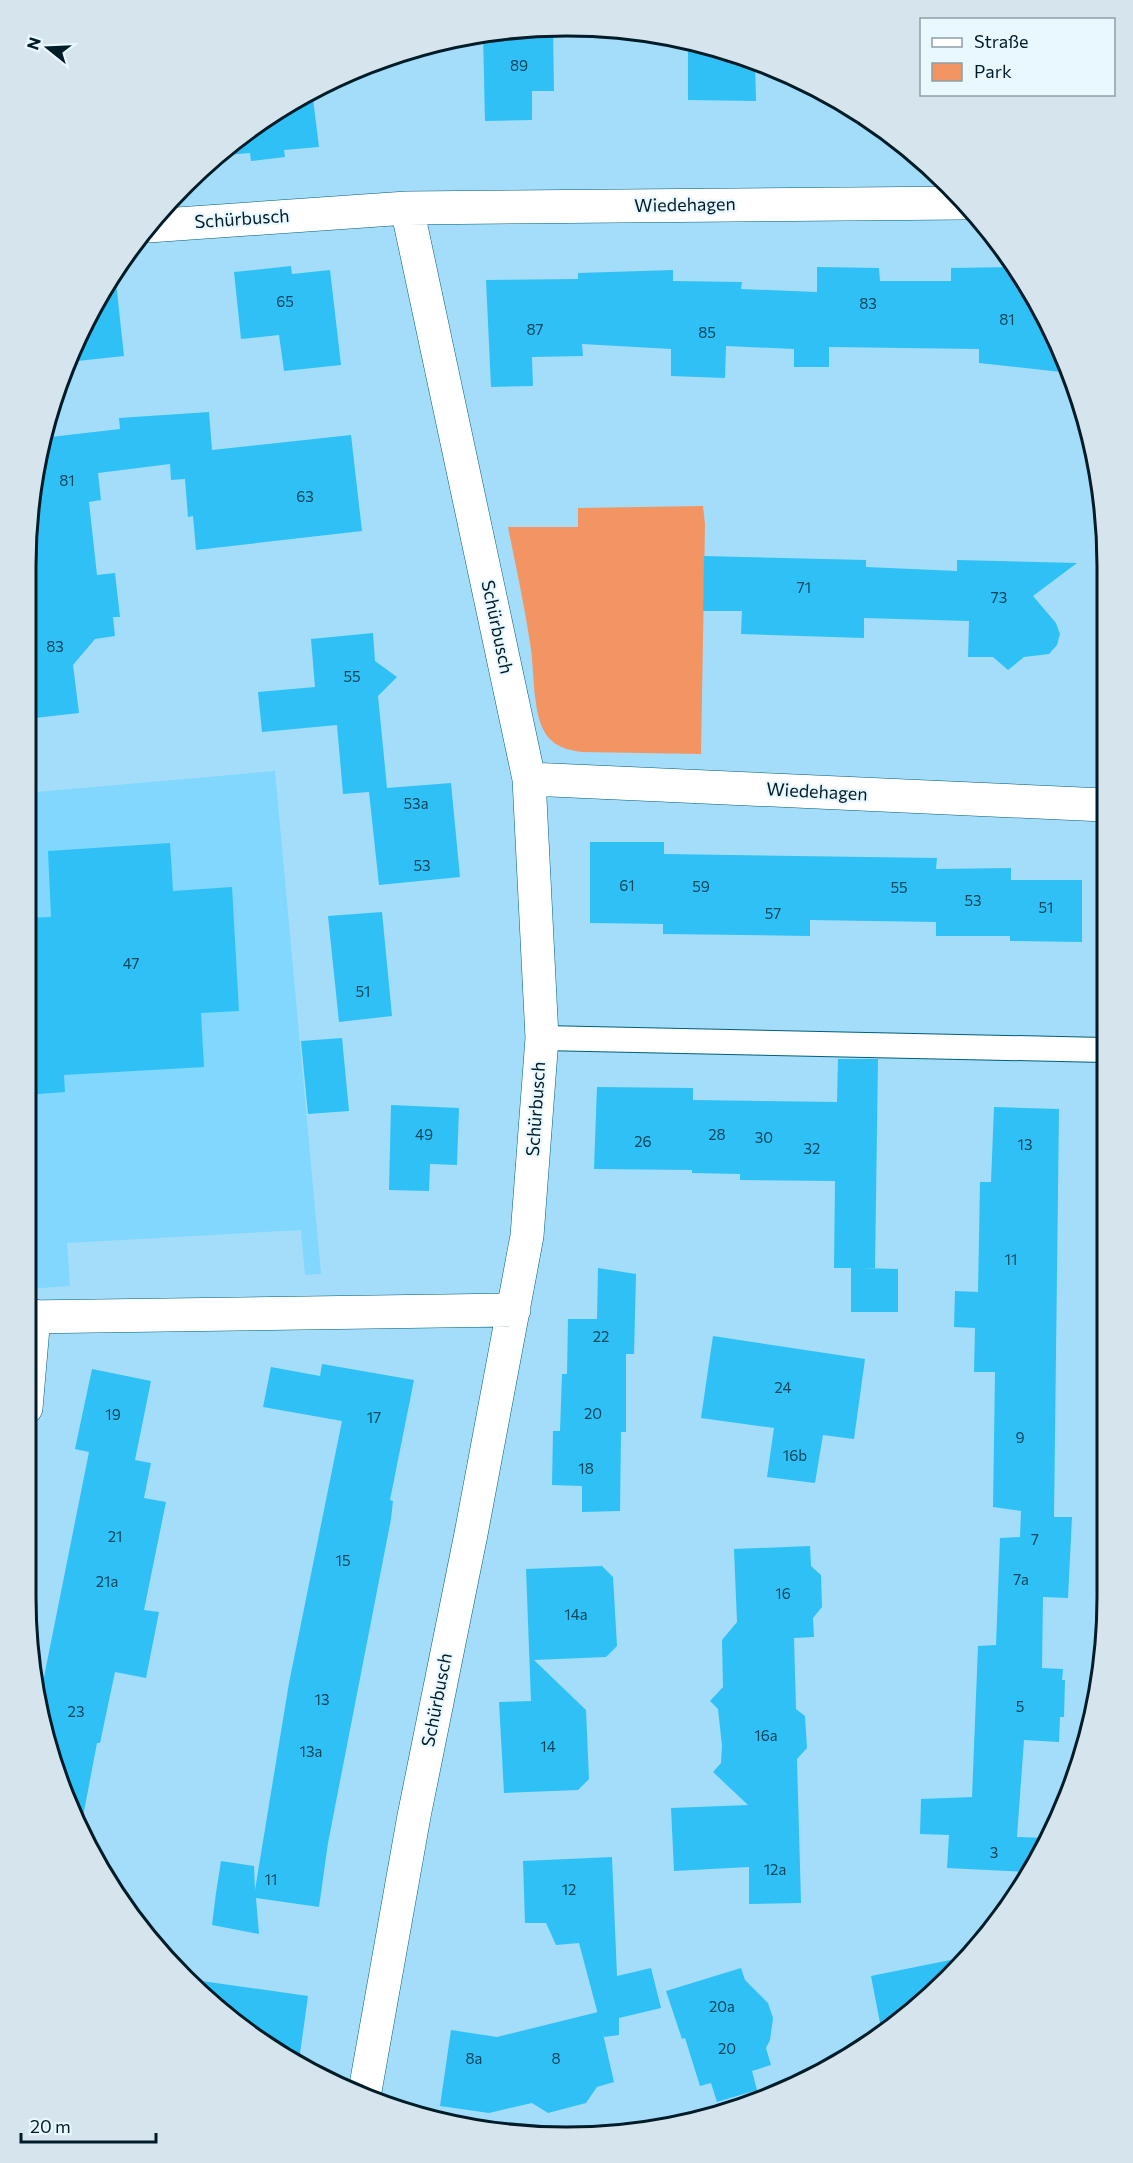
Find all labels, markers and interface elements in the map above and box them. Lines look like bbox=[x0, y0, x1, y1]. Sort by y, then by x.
north arrow bbox=[18, 18, 78, 78]
legend bbox=[920, 18, 1115, 96]
text: Straße bbox=[974, 30, 1029, 52]
text: N bbox=[22, 35, 44, 52]
house number: 89 bbox=[510, 56, 528, 74]
text: Park bbox=[974, 60, 1012, 82]
street label: Wiedehagen bbox=[634, 192, 736, 216]
street label: Schürbusch bbox=[194, 204, 290, 232]
house number: 65 bbox=[276, 292, 294, 310]
house number: 83 bbox=[859, 294, 877, 312]
house number: 81 bbox=[999, 310, 1015, 328]
house number: 87 bbox=[527, 320, 544, 338]
house number: 85 bbox=[698, 323, 716, 341]
house number: 81 bbox=[59, 471, 75, 489]
house number: 63 bbox=[296, 487, 314, 505]
street label: Schürbusch bbox=[477, 578, 519, 676]
house number: 71 bbox=[797, 578, 811, 596]
house number: 73 bbox=[991, 588, 1007, 606]
house number: 83 bbox=[46, 637, 64, 655]
house number: 55 bbox=[343, 667, 361, 685]
street label: Wiedehagen bbox=[766, 777, 868, 805]
house number: 53a bbox=[403, 794, 429, 812]
house number: 53 bbox=[413, 856, 431, 874]
house number: 61 bbox=[619, 876, 635, 894]
house number: 59 bbox=[692, 877, 710, 895]
house number: 55 bbox=[890, 878, 908, 896]
house number: 53 bbox=[964, 891, 982, 909]
house number: 51 bbox=[1038, 898, 1054, 916]
house number: 57 bbox=[765, 904, 781, 922]
house number: 47 bbox=[123, 954, 139, 972]
house number: 51 bbox=[355, 982, 371, 1000]
street label: Schürbusch bbox=[521, 1061, 549, 1157]
house number: 49 bbox=[415, 1125, 433, 1143]
house number: 28 bbox=[708, 1125, 726, 1143]
house number: 30 bbox=[755, 1128, 773, 1146]
house number: 26 bbox=[634, 1132, 652, 1150]
house number: 13 bbox=[1018, 1135, 1032, 1153]
house number: 32 bbox=[804, 1139, 820, 1157]
house number: 11 bbox=[1005, 1250, 1017, 1268]
house number: 22 bbox=[593, 1327, 609, 1345]
house number: 24 bbox=[774, 1378, 792, 1396]
house number: 20 bbox=[584, 1404, 602, 1422]
house number: 19 bbox=[105, 1405, 121, 1423]
house number: 17 bbox=[367, 1408, 381, 1426]
house number: 9 bbox=[1015, 1428, 1025, 1446]
house number: 16b bbox=[783, 1446, 807, 1464]
house number: 18 bbox=[578, 1459, 594, 1477]
house number: 21 bbox=[108, 1527, 122, 1545]
house number: 7 bbox=[1031, 1530, 1039, 1548]
house number: 15 bbox=[335, 1551, 351, 1569]
house number: 7a bbox=[1013, 1570, 1029, 1588]
house number: 21a bbox=[96, 1572, 118, 1590]
house number: 16 bbox=[775, 1584, 791, 1602]
house number: 14a bbox=[564, 1605, 588, 1623]
street label: Schürbusch bbox=[416, 1651, 456, 1749]
house number: 13 bbox=[315, 1690, 329, 1708]
house number: 5 bbox=[1016, 1697, 1024, 1715]
house number: 23 bbox=[68, 1702, 84, 1720]
house number: 16a bbox=[754, 1726, 778, 1744]
house number: 14 bbox=[540, 1737, 556, 1755]
house number: 13a bbox=[300, 1742, 322, 1760]
house number: 3 bbox=[990, 1843, 998, 1861]
house number: 12a bbox=[764, 1860, 786, 1878]
house number: 11 bbox=[265, 1870, 277, 1888]
house number: 12 bbox=[562, 1880, 576, 1898]
house number: 20a bbox=[709, 1997, 735, 2015]
house number: 20 bbox=[718, 2039, 736, 2057]
house number: 8a bbox=[466, 2049, 482, 2067]
house number: 8 bbox=[551, 2049, 561, 2067]
scale bar bbox=[21, 2106, 156, 2144]
text: 20 m bbox=[30, 2115, 71, 2137]

